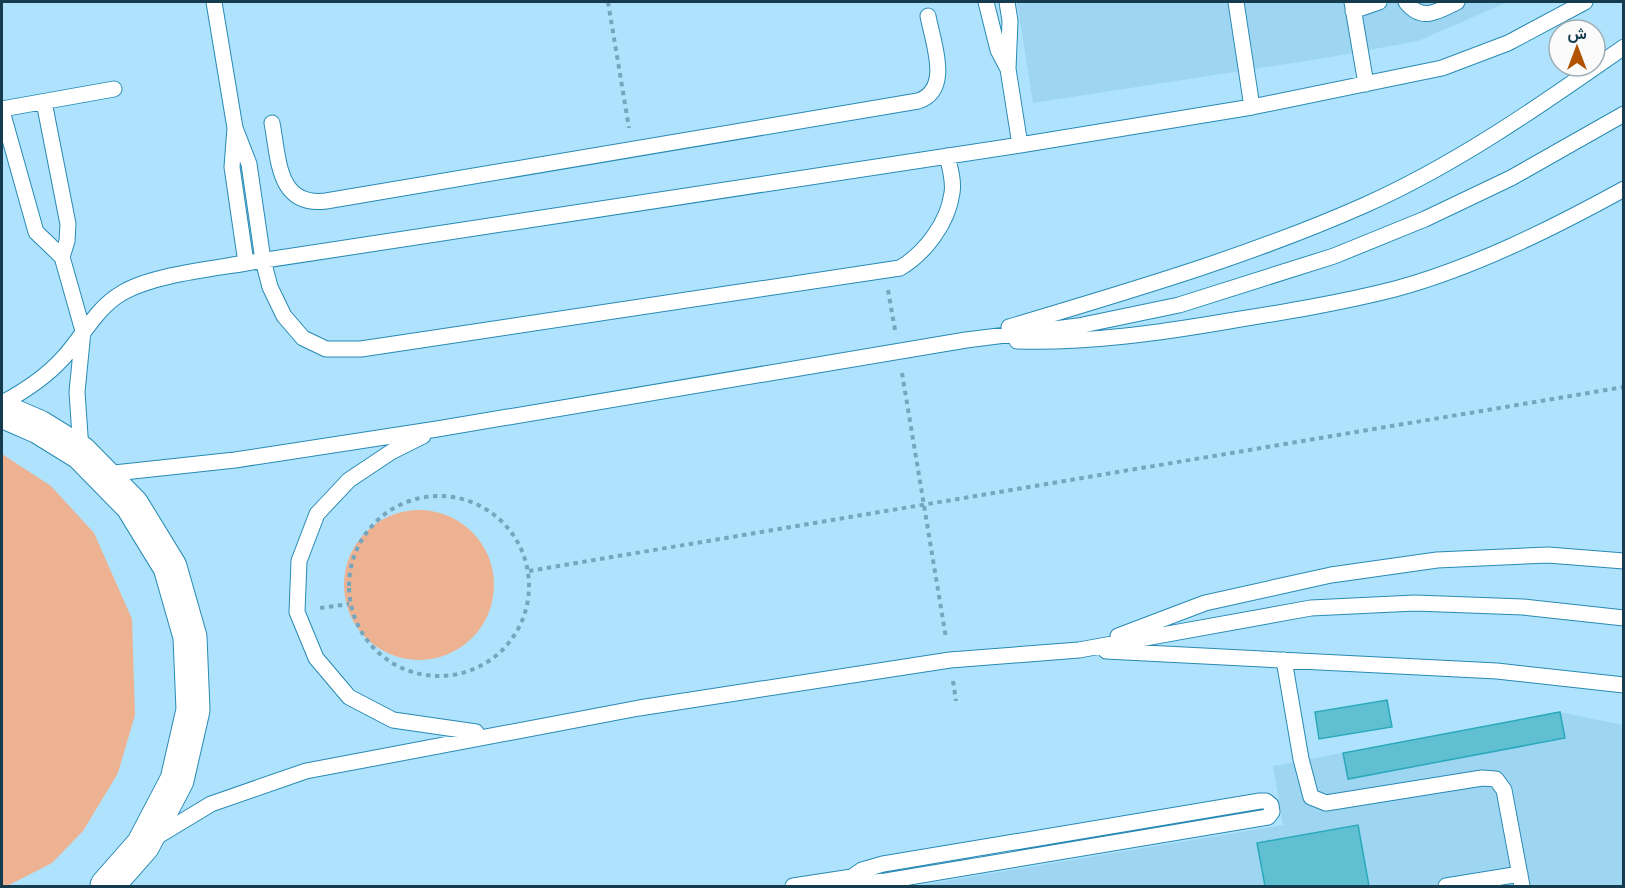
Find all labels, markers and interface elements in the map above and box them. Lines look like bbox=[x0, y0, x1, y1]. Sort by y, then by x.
north arrow bbox=[1547, 18, 1607, 78]
text: ش bbox=[1567, 23, 1587, 43]

